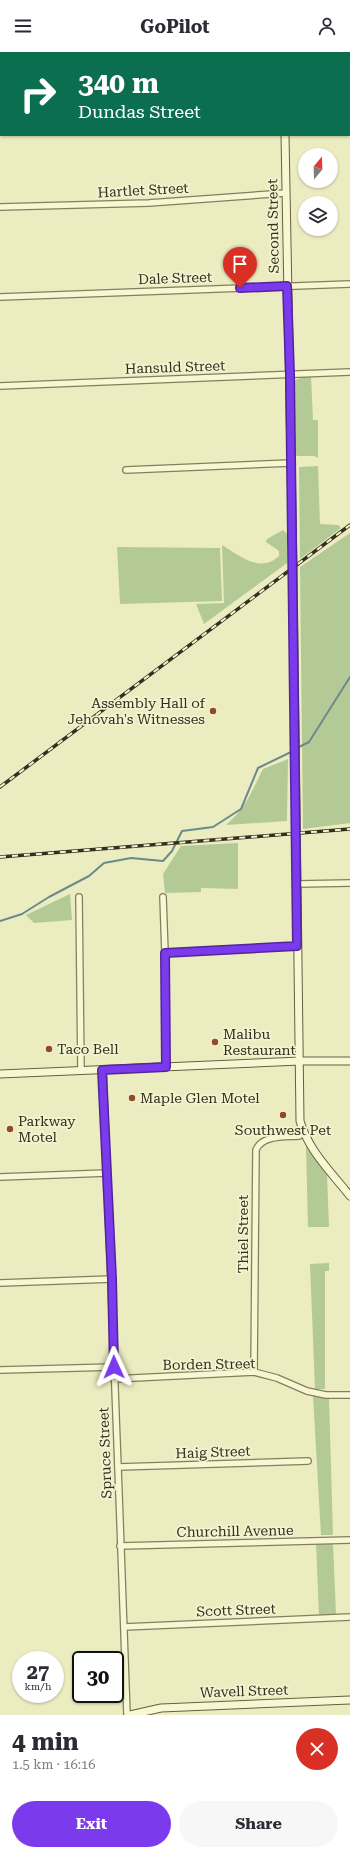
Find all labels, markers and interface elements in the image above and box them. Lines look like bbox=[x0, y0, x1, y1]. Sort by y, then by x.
icon: menu bbox=[12, 15, 34, 37]
icon: person bbox=[316, 15, 338, 37]
text: GoPilot bbox=[140, 16, 210, 37]
text: 340 m bbox=[78, 67, 159, 100]
icon: right bbox=[12, 68, 64, 120]
text: Dundas Street bbox=[78, 101, 201, 122]
north arrow bbox=[298, 148, 338, 188]
map controls bbox=[298, 148, 338, 236]
street label: Second Street bbox=[264, 178, 282, 274]
street label: Hartlet Street bbox=[97, 180, 189, 200]
button: layers bbox=[298, 196, 338, 236]
pin bbox=[223, 247, 257, 288]
icon: arrive bbox=[229, 253, 251, 275]
street label: Dale Street bbox=[138, 269, 212, 287]
street label: Hansuld Street bbox=[125, 357, 225, 377]
place label: Assembly Hall of Jehovah's Witnesses bbox=[68, 695, 206, 727]
marker: Assembly Hall of Jehovah's Witnesses bbox=[208, 706, 218, 716]
place label: Malibu Restaurant bbox=[223, 1026, 296, 1058]
marker: Malibu Restaurant bbox=[210, 1037, 220, 1047]
place label: Taco Bell bbox=[57, 1041, 119, 1057]
marker: Taco Bell bbox=[44, 1044, 54, 1054]
place label: Maple Glen Motel bbox=[140, 1090, 260, 1106]
marker: Maple Glen Motel bbox=[127, 1093, 137, 1103]
marker: Southwest Pet bbox=[278, 1110, 288, 1120]
place label: Parkway Motel bbox=[18, 1113, 76, 1145]
place label: Southwest Pet bbox=[235, 1122, 331, 1138]
marker: Parkway Motel bbox=[5, 1124, 15, 1134]
street label: Thiel Street bbox=[235, 1195, 251, 1273]
position arrow bbox=[93, 1346, 135, 1388]
street label: Borden Street bbox=[162, 1355, 256, 1373]
street label: Spruce Street bbox=[95, 1407, 115, 1499]
street label: Haig Street bbox=[175, 1443, 251, 1461]
street label: Churchill Avenue bbox=[176, 1522, 294, 1540]
street label: Scott Street bbox=[196, 1601, 276, 1619]
speed limit sign: 30 bbox=[72, 1651, 124, 1703]
text: 27 bbox=[27, 1660, 49, 1684]
text: km/h bbox=[25, 1681, 51, 1692]
street label: Wavell Street bbox=[199, 1681, 289, 1701]
text: 4 min bbox=[12, 1728, 79, 1756]
button: close bbox=[296, 1728, 338, 1770]
text: 1.5 km · 16:16 bbox=[12, 1757, 96, 1772]
button: Exit bbox=[12, 1801, 171, 1847]
button: Share bbox=[179, 1801, 338, 1847]

